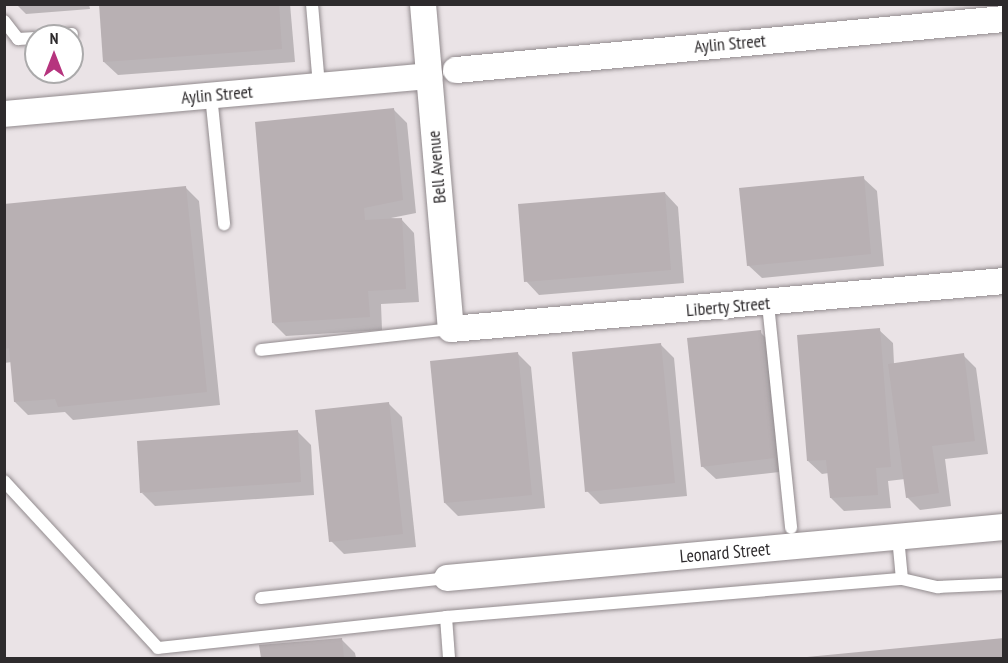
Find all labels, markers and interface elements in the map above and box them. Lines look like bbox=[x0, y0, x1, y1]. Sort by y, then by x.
north arrow bbox=[24, 24, 84, 84]
text: N bbox=[50, 28, 58, 48]
street label: Aylin Street bbox=[693, 30, 767, 58]
street label: Aylin Street bbox=[180, 81, 254, 109]
street label: Bell Avenue bbox=[423, 129, 451, 205]
street label: Liberty Street bbox=[685, 293, 771, 321]
street label: Leonard Street bbox=[679, 538, 771, 568]

